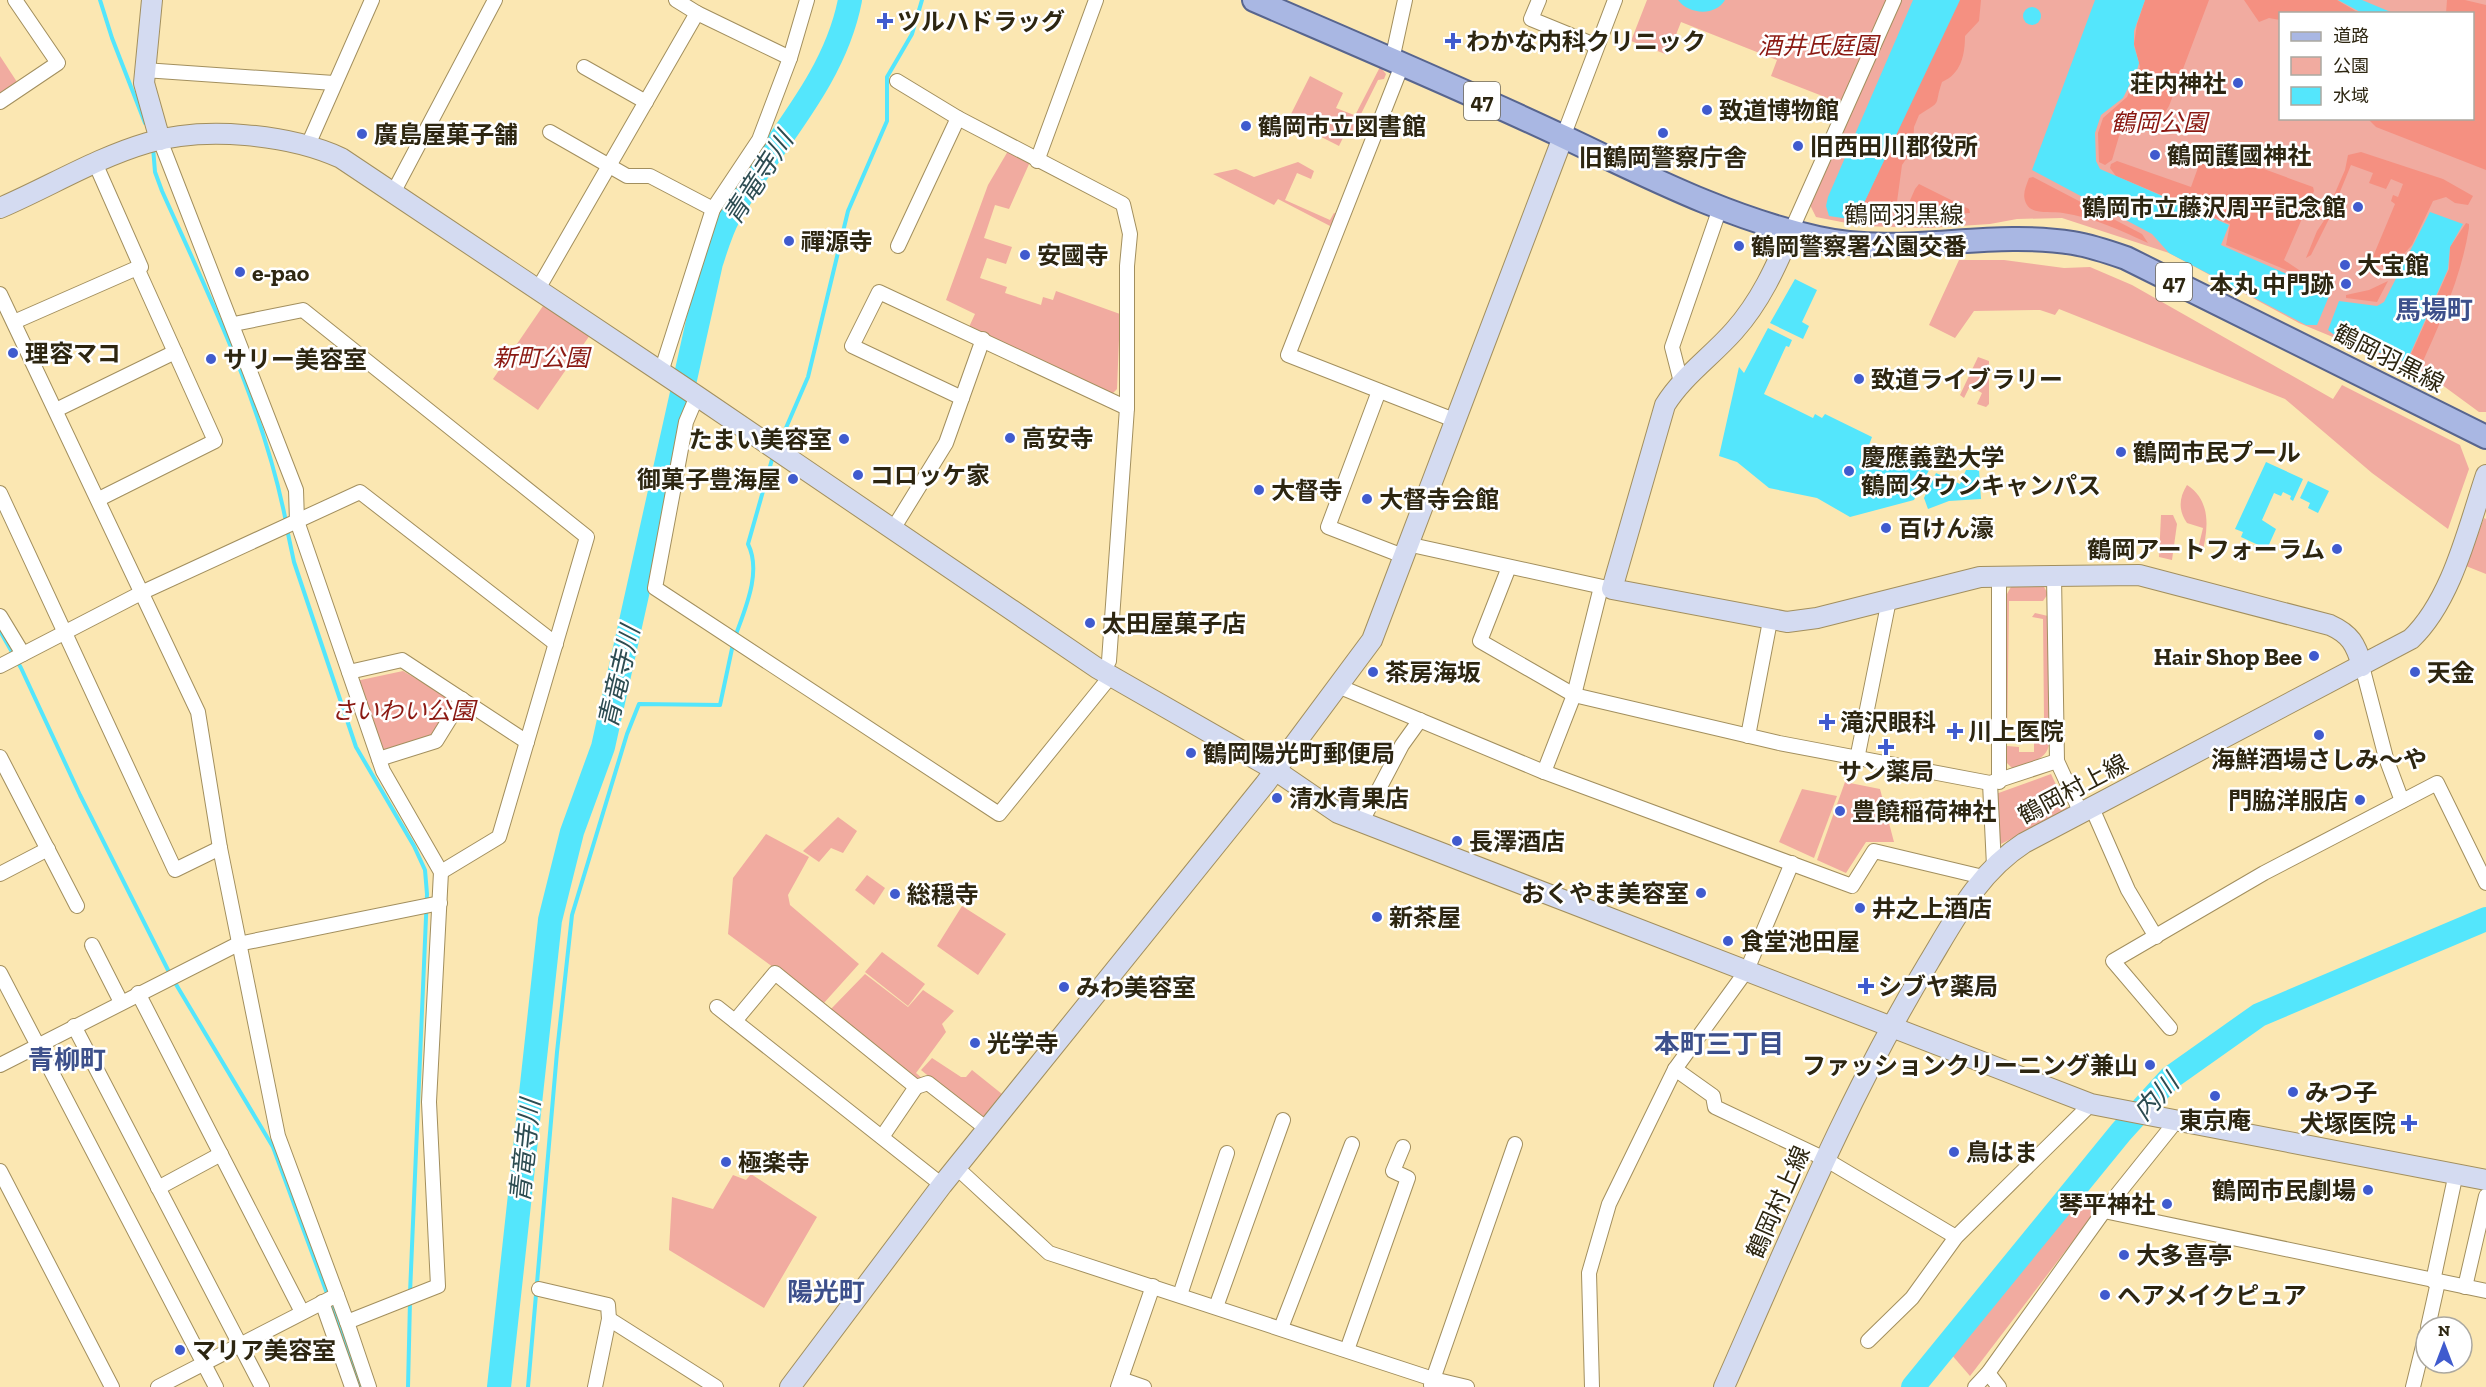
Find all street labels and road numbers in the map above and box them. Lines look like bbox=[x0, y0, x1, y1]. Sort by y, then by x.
road number: 47 bbox=[1464, 82, 1500, 120]
street label: 鶴岡羽黒線 bbox=[1844, 200, 1964, 229]
road number: 47 bbox=[2156, 263, 2192, 301]
street label: 鶴岡羽黒線 bbox=[2329, 318, 2449, 398]
street label: 鶴岡村上線 bbox=[2013, 748, 2133, 830]
street label: 鶴岡村上線 bbox=[1740, 1141, 1816, 1263]

